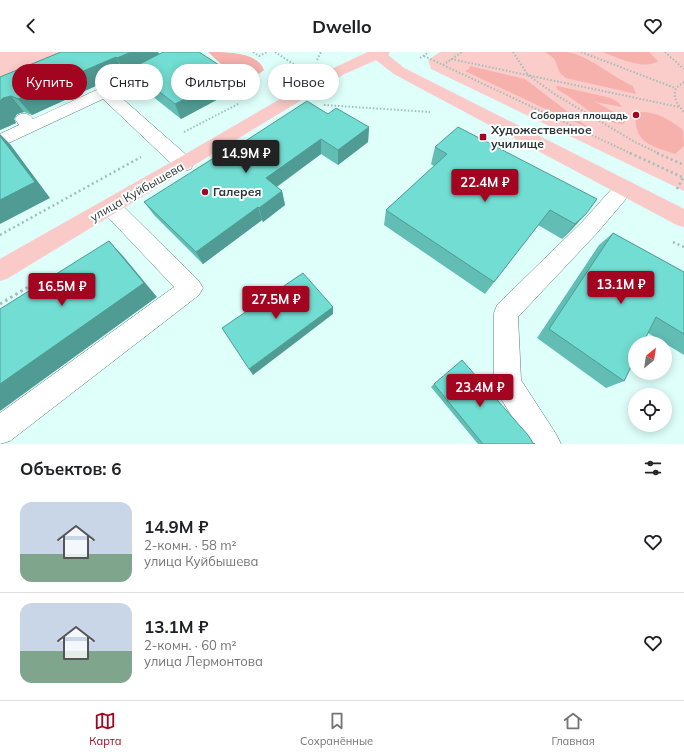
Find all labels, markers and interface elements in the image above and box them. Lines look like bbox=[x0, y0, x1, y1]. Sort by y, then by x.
icon: back bbox=[20, 15, 42, 37]
text: Dwello bbox=[312, 15, 372, 38]
icon: heart bbox=[642, 15, 664, 37]
chip: Купить bbox=[12, 64, 87, 100]
chip: Снять bbox=[95, 64, 163, 100]
chip: Фильтры bbox=[171, 64, 260, 100]
chip: Новое bbox=[268, 64, 339, 100]
place label: Соборная площадь bbox=[530, 109, 628, 122]
marker: Соборная площадь bbox=[631, 110, 641, 120]
place label: Художественное училище bbox=[490, 122, 592, 151]
marker: Художественное училище bbox=[478, 132, 488, 142]
pin: 14.9M ₽ bbox=[209, 140, 283, 174]
text: 14.9M ₽ bbox=[221, 145, 271, 161]
street label: улица Куйбышева bbox=[87, 159, 186, 224]
pin: 22.4M ₽ bbox=[448, 169, 522, 203]
text: 22.4M ₽ bbox=[460, 174, 510, 190]
place label: Галерея bbox=[213, 184, 261, 199]
marker: Галерея bbox=[200, 187, 210, 197]
pin: 13.1M ₽ bbox=[584, 271, 658, 305]
pin: 16.5M ₽ bbox=[25, 273, 99, 307]
text: 13.1M ₽ bbox=[596, 276, 646, 292]
text: 16.5M ₽ bbox=[37, 278, 87, 294]
pin: 27.5M ₽ bbox=[239, 286, 313, 320]
text: 27.5M ₽ bbox=[251, 291, 301, 307]
north arrow bbox=[628, 336, 672, 380]
map controls bbox=[628, 336, 672, 432]
pin: 23.4M ₽ bbox=[443, 374, 517, 408]
text: 23.4M ₽ bbox=[455, 379, 505, 395]
button: locate bbox=[628, 388, 672, 432]
icon: filters bbox=[642, 457, 664, 479]
text: Объектов: 6 bbox=[20, 458, 121, 479]
text: 14.9M ₽ bbox=[144, 516, 208, 537]
icon: home bbox=[52, 518, 100, 566]
icon: heart bbox=[642, 531, 664, 553]
text: 2-комн. · 58 m² bbox=[144, 537, 237, 553]
text: улица Куйбышева bbox=[144, 553, 259, 569]
text: 13.1M ₽ bbox=[144, 616, 208, 637]
icon: home bbox=[52, 619, 100, 667]
icon: heart bbox=[642, 632, 664, 654]
text: 2-комн. · 60 m² bbox=[144, 637, 237, 653]
text: улица Лермонтова bbox=[144, 653, 263, 669]
tab: Карта bbox=[89, 710, 122, 748]
tab: Сохранённые bbox=[300, 710, 373, 748]
tab: Главная bbox=[552, 710, 595, 748]

